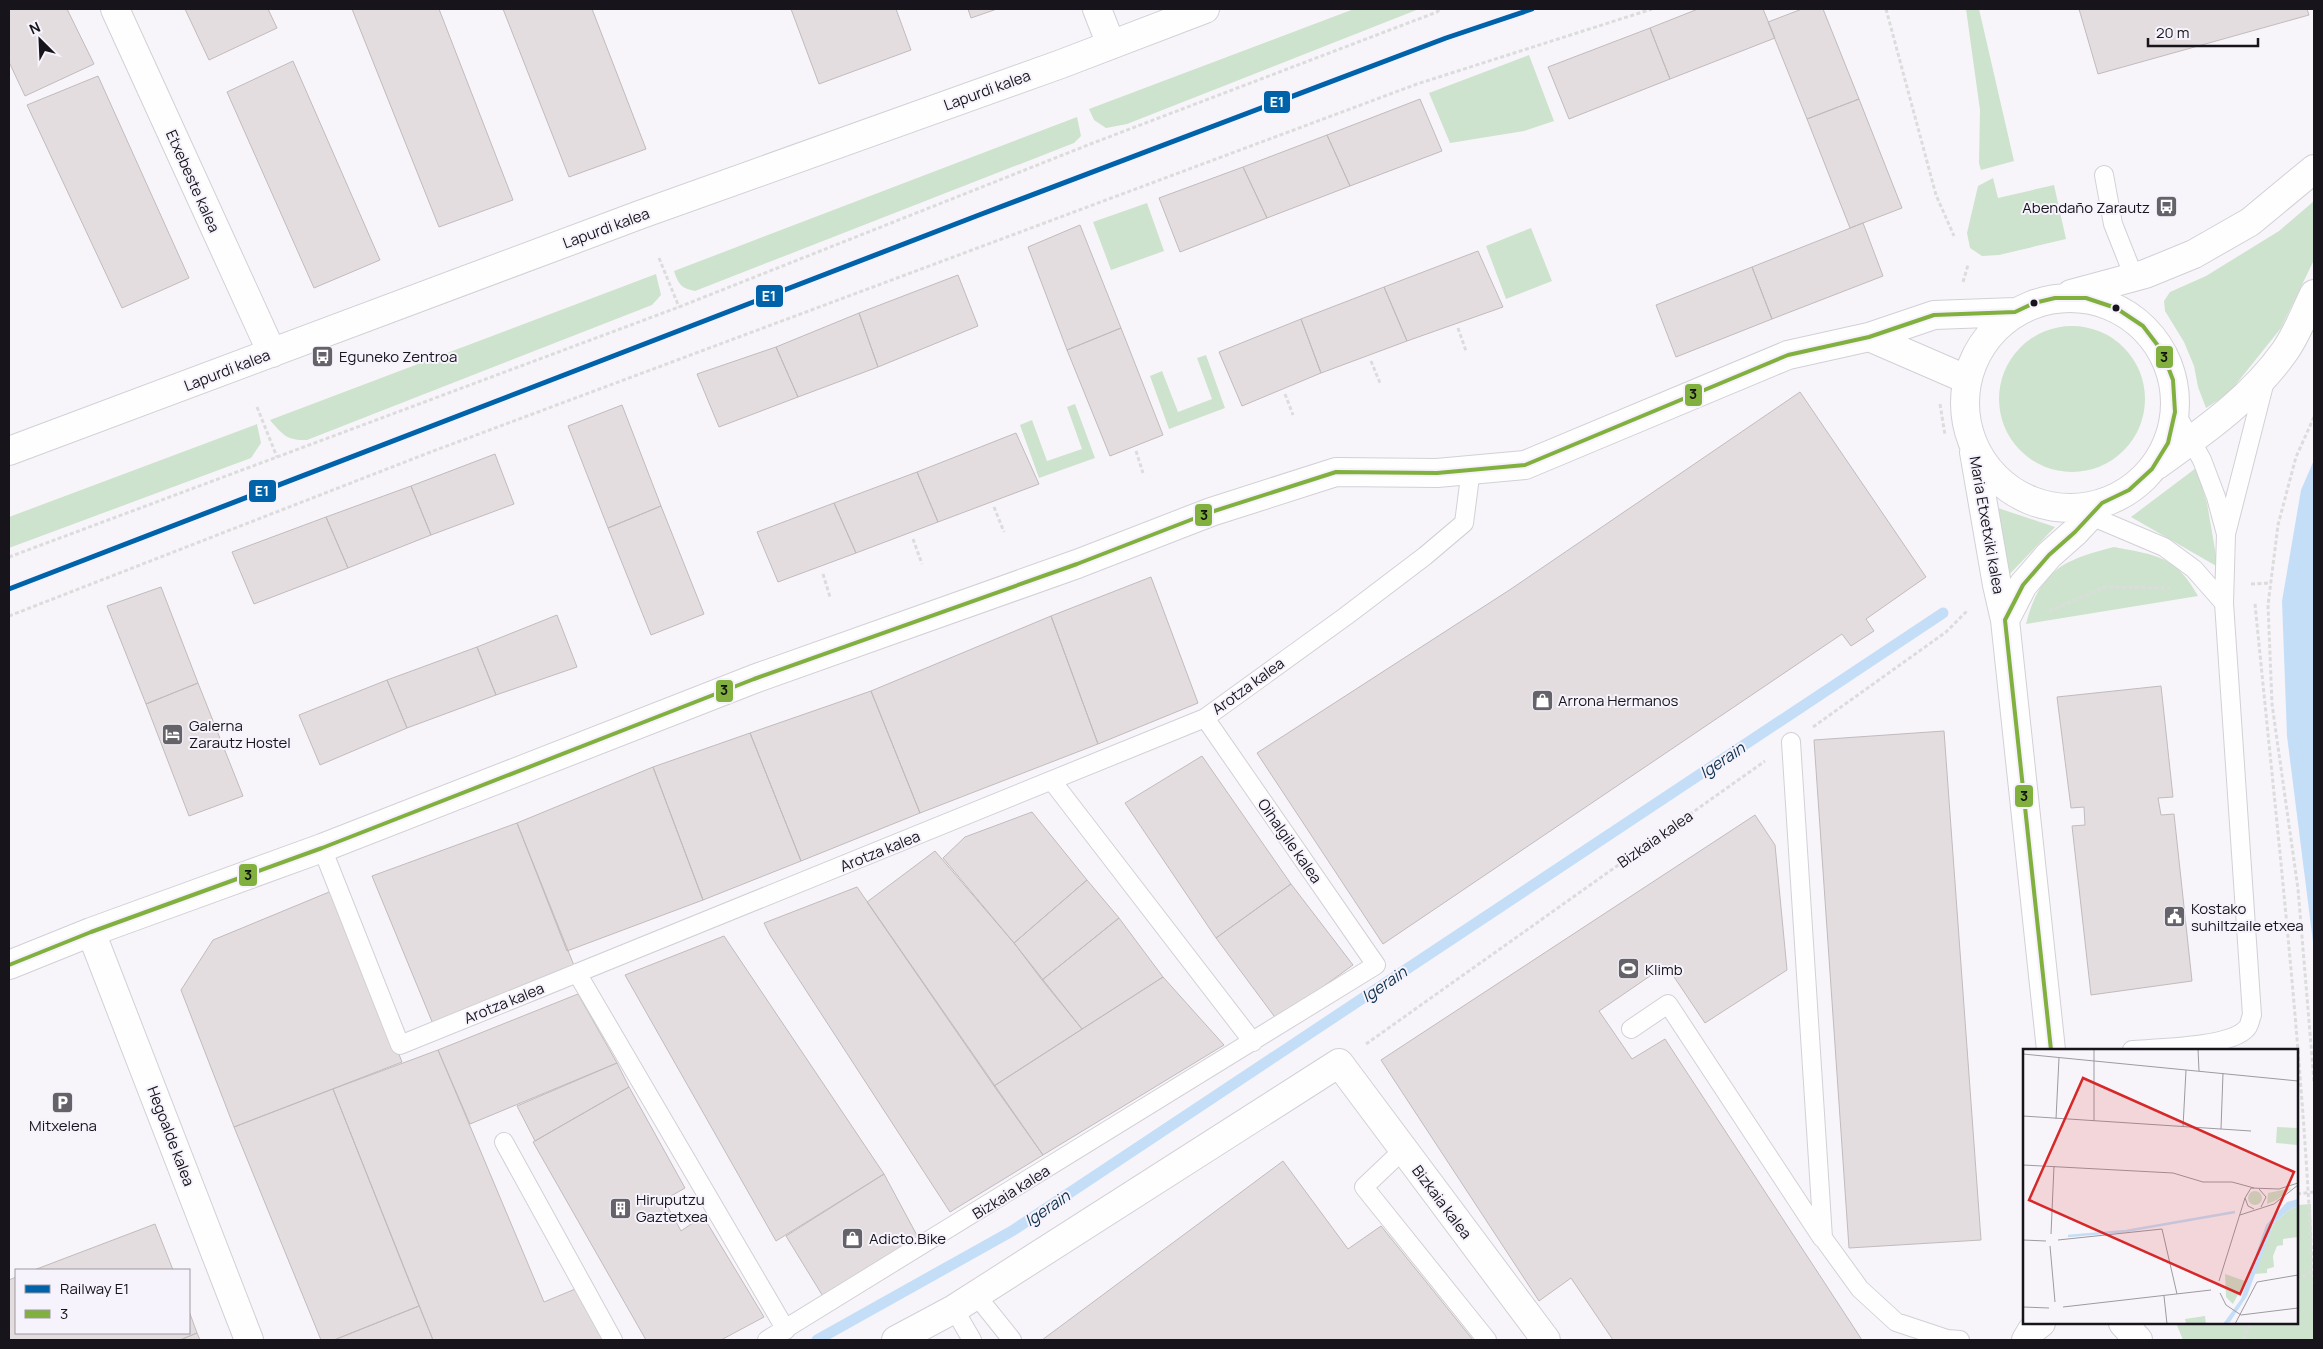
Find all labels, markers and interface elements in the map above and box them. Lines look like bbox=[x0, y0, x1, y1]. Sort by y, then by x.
north arrow bbox=[15, 15, 65, 65]
scale bar bbox=[2148, 15, 2258, 47]
text: N bbox=[26, 17, 43, 38]
text: 20 m bbox=[2156, 22, 2189, 43]
street label: Lapurdi kalea bbox=[941, 65, 1033, 115]
line badge: E1 bbox=[1263, 90, 1291, 114]
text: E1 bbox=[1270, 92, 1284, 111]
street label: Etxebeste kalea bbox=[161, 126, 225, 236]
bus stop icon: Abendaño Zarautz bbox=[2154, 195, 2178, 219]
place label: Abendaño Zarautz bbox=[2022, 197, 2150, 218]
street label: Lapurdi kalea bbox=[560, 203, 652, 253]
line badge: E1 bbox=[755, 284, 784, 308]
text: E1 bbox=[762, 286, 776, 305]
unlabelled marker bbox=[2029, 298, 2039, 308]
unlabelled marker bbox=[2111, 303, 2121, 313]
street label: Lapurdi kalea bbox=[181, 344, 273, 396]
bus stop icon: Eguneko Zentroa bbox=[311, 344, 335, 368]
line badge: 3 bbox=[2155, 345, 2174, 369]
place label: Eguneko Zentroa bbox=[339, 346, 457, 367]
text: 3 bbox=[2160, 347, 2168, 366]
line badge: 3 bbox=[1684, 383, 1703, 407]
text: 3 bbox=[1689, 384, 1697, 403]
street label: Maria Etxetxiki kalea bbox=[1965, 454, 2009, 596]
line badge: E1 bbox=[248, 479, 277, 503]
text: E1 bbox=[255, 481, 269, 500]
line badge: 3 bbox=[1194, 503, 1213, 527]
text: 3 bbox=[1200, 505, 1208, 524]
street label: Arotza kalea bbox=[1208, 653, 1288, 719]
line badge: 3 bbox=[715, 679, 734, 703]
text: 3 bbox=[720, 680, 728, 699]
shop icon: Arrona Hermanos bbox=[1530, 688, 1554, 712]
place label: Arrona Hermanos bbox=[1558, 690, 1678, 711]
place label: Galerna Zarautz Hostel bbox=[189, 715, 291, 753]
hotel icon: Galerna Zarautz Hostel bbox=[161, 722, 185, 746]
water label: Igerain bbox=[1695, 737, 1749, 783]
line badge: 3 bbox=[2014, 784, 2034, 808]
text: 3 bbox=[2020, 786, 2028, 805]
street label: Oihalgile kalea bbox=[1253, 794, 1327, 888]
street label: Bizkaia kalea bbox=[1613, 805, 1697, 873]
street label: Arotza kalea bbox=[837, 825, 923, 877]
line badge: 3 bbox=[238, 863, 258, 887]
text: 3 bbox=[244, 865, 252, 884]
place label: Kostako suhiltzaile etxea bbox=[2191, 898, 2304, 936]
public building icon: Kostako suhiltzaile etxea bbox=[2163, 905, 2187, 929]
sports icon: Klimb bbox=[1617, 957, 1641, 981]
place label: Klimb bbox=[1645, 959, 1683, 980]
water label: Igerain bbox=[1357, 961, 1411, 1007]
street label: Arotza kalea bbox=[461, 977, 547, 1029]
inset map bbox=[2023, 1049, 2298, 1324]
street label: Hegoalde kalea bbox=[142, 1083, 200, 1189]
parking icon: Mitxelena bbox=[51, 1090, 75, 1114]
place label: Mitxelena bbox=[29, 1115, 97, 1136]
street label: Bizkaia kalea bbox=[968, 1160, 1054, 1224]
street label: Bizkaia kalea bbox=[1407, 1161, 1477, 1243]
water label: Igerain bbox=[1020, 1185, 1074, 1231]
place label: Hiruputzu Gaztetxea bbox=[636, 1189, 708, 1227]
building icon: Hiruputzu Gaztetxea bbox=[608, 1196, 632, 1220]
shop icon: Adicto.Bike bbox=[841, 1226, 865, 1250]
place label: Adicto.Bike bbox=[869, 1228, 946, 1249]
legend bbox=[15, 1269, 190, 1334]
text: Railway E1 bbox=[60, 1278, 129, 1299]
text: 3 bbox=[60, 1303, 68, 1324]

